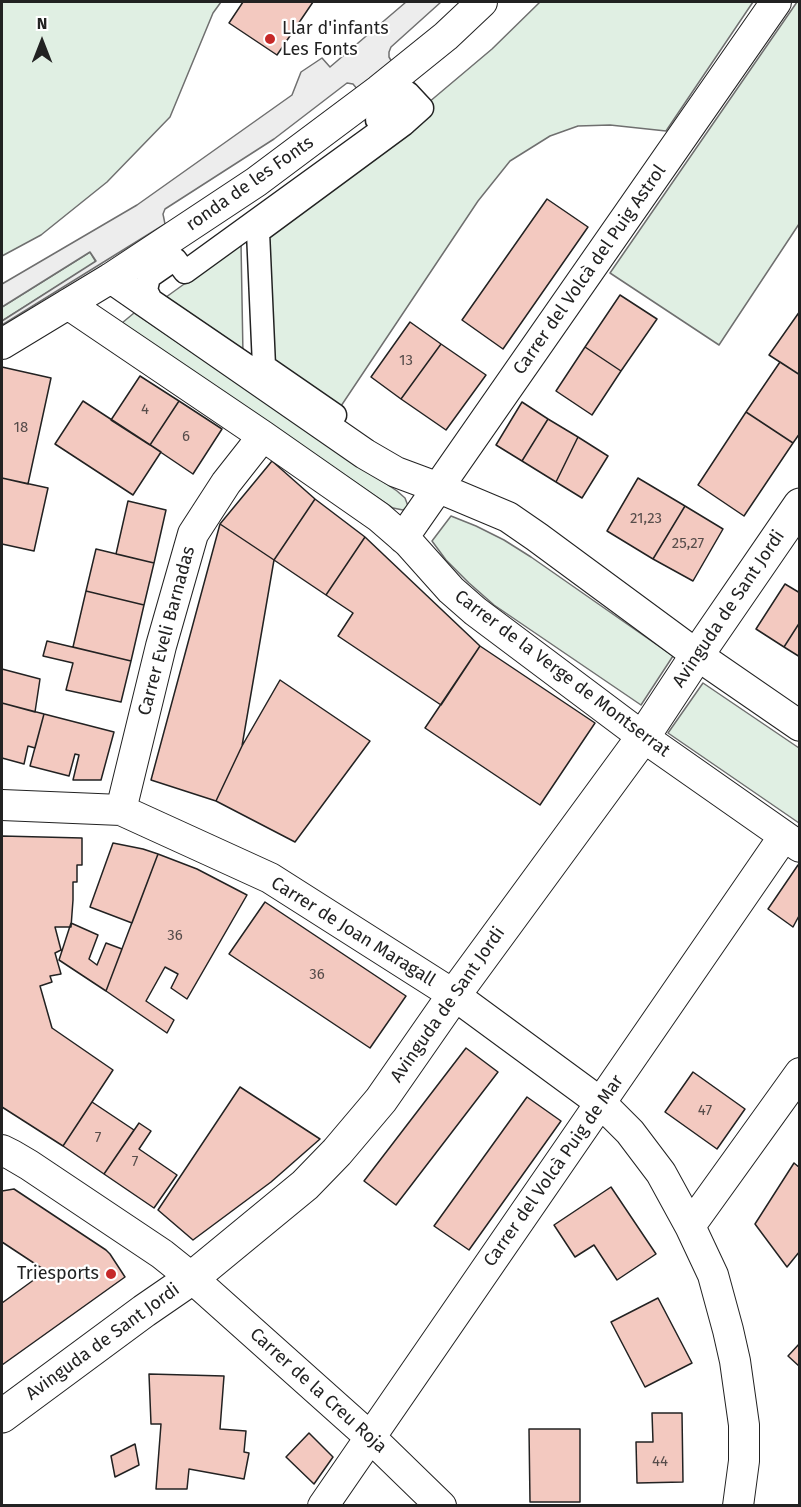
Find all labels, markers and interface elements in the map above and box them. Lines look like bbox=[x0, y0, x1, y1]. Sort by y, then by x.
north arrow bbox=[12, 12, 72, 72]
text: N bbox=[37, 14, 47, 33]
place label: Llar d'infants Les Fonts bbox=[282, 18, 389, 60]
marker: Llar d'infants Les Fonts bbox=[263, 32, 277, 46]
street label: ronda de les Fonts bbox=[182, 132, 318, 236]
street label: Carrer del Volcà del Puig Astrol bbox=[509, 161, 671, 379]
house number: 13 bbox=[399, 352, 413, 370]
house number: 4 bbox=[141, 401, 149, 419]
house number: 18 bbox=[14, 419, 28, 437]
house number: 6 bbox=[182, 428, 190, 446]
house number: 21,23 bbox=[630, 510, 662, 528]
street label: Avinguda de Sant Jordi bbox=[668, 526, 790, 692]
house number: 25,27 bbox=[672, 535, 704, 553]
street label: Carrer Eveli Barnadas bbox=[134, 544, 200, 718]
street label: Carrer de la Verge de Montserrat bbox=[450, 586, 674, 762]
street label: Carrer de Joan Maragall bbox=[267, 873, 439, 991]
street label: Avinguda de Sant Jordi bbox=[386, 923, 510, 1087]
house number: 36 bbox=[167, 927, 183, 945]
house number: 36 bbox=[309, 966, 325, 984]
street label: Carrer del Volcà Puig de Mar bbox=[479, 1071, 629, 1271]
house number: 47 bbox=[698, 1102, 712, 1120]
house number: 7 bbox=[95, 1129, 101, 1147]
house number: 7 bbox=[132, 1153, 138, 1171]
place label: Triesports bbox=[17, 1263, 99, 1285]
marker: Triesports bbox=[104, 1267, 118, 1281]
street label: Avinguda de Sant Jordi bbox=[22, 1279, 184, 1405]
street label: Carrer de la Creu Roja bbox=[245, 1324, 391, 1458]
house number: 44 bbox=[652, 1453, 668, 1471]

